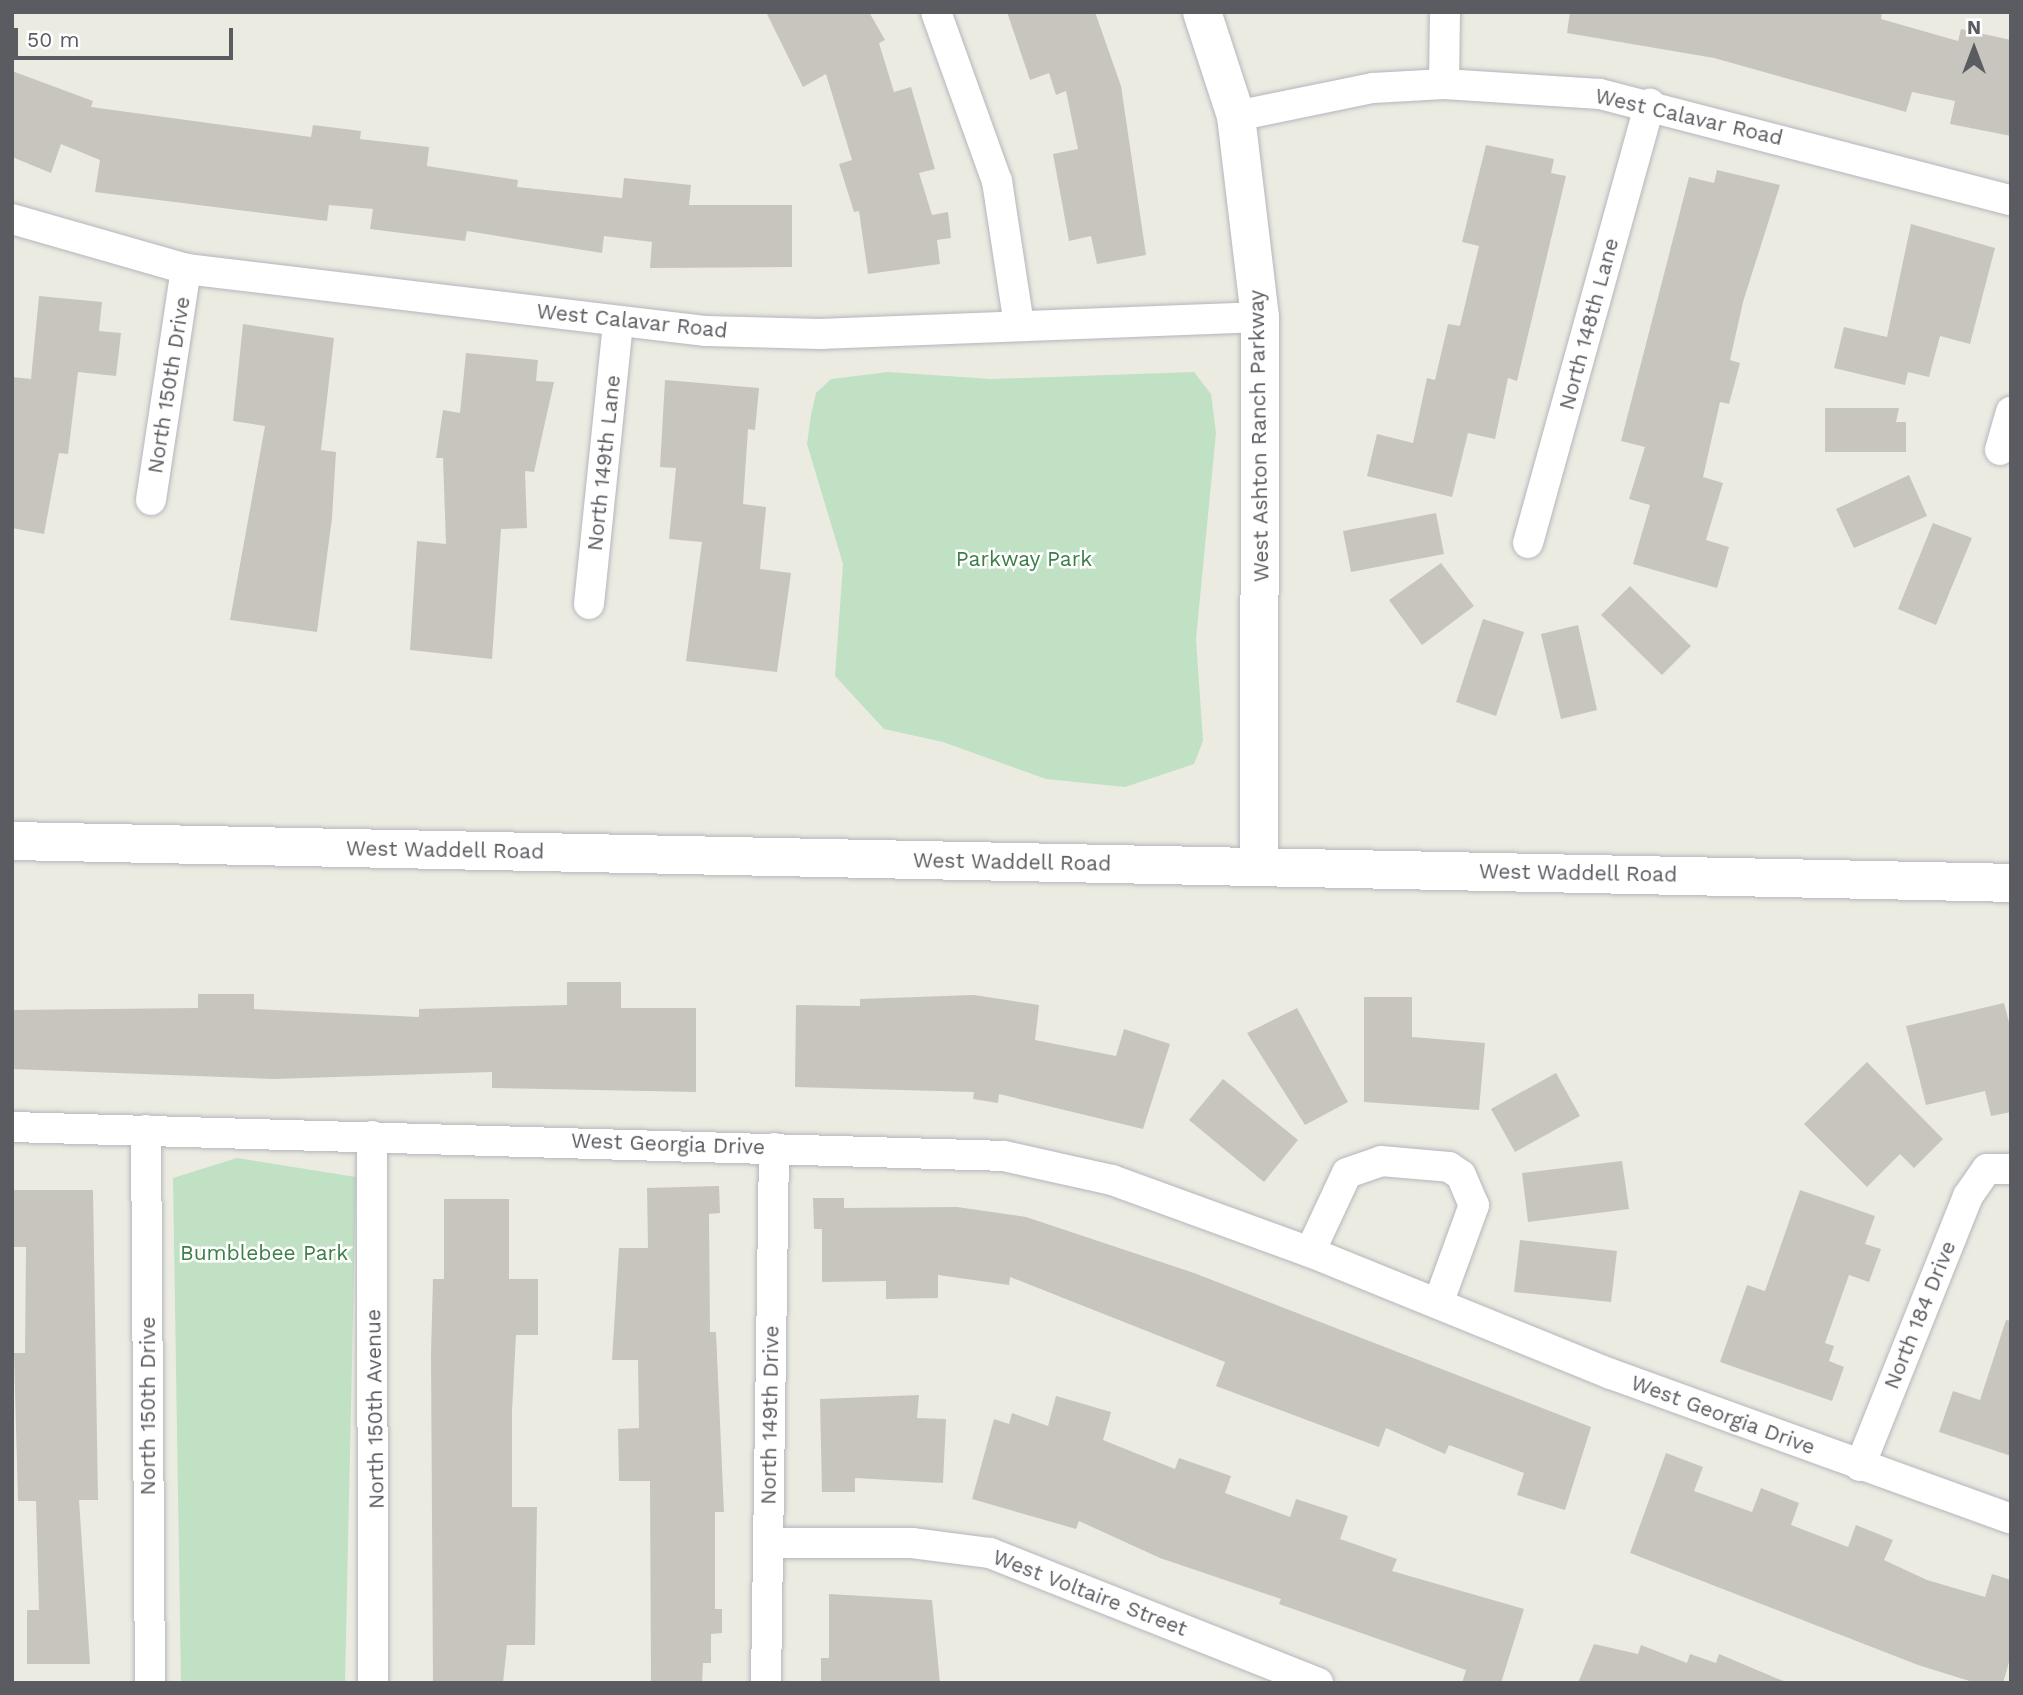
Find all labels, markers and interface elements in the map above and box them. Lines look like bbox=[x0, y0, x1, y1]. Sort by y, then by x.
scale bar bbox=[18, 14, 236, 58]
north arrow bbox=[1939, 14, 2009, 84]
text: N bbox=[1967, 16, 1981, 39]
text: 50 m bbox=[27, 27, 79, 52]
street label: West Calavar Road bbox=[1592, 83, 1786, 151]
street label: North 148th Lane bbox=[1554, 235, 1624, 413]
street label: West Ashton Ranch Parkway bbox=[1244, 289, 1274, 583]
street label: North 150th Drive bbox=[143, 294, 195, 476]
street label: West Calavar Road bbox=[535, 298, 729, 344]
street label: North 149th Lane bbox=[582, 374, 626, 552]
park label: Parkway Park bbox=[956, 546, 1092, 572]
street label: West Waddell Road bbox=[345, 836, 545, 864]
street label: West Waddell Road bbox=[912, 848, 1112, 876]
street label: West Waddell Road bbox=[1478, 859, 1678, 887]
street label: West Georgia Drive bbox=[570, 1128, 766, 1160]
street label: North 184 Drive bbox=[1879, 1237, 1961, 1393]
park label: Bumblebee Park bbox=[180, 1240, 348, 1266]
street label: North 150th Avenue bbox=[361, 1308, 389, 1510]
street label: North 150th Drive bbox=[135, 1316, 161, 1496]
street label: North 149th Drive bbox=[756, 1325, 784, 1505]
street label: West Georgia Drive bbox=[1627, 1370, 1819, 1460]
street label: West Voltaire Street bbox=[989, 1544, 1191, 1642]

